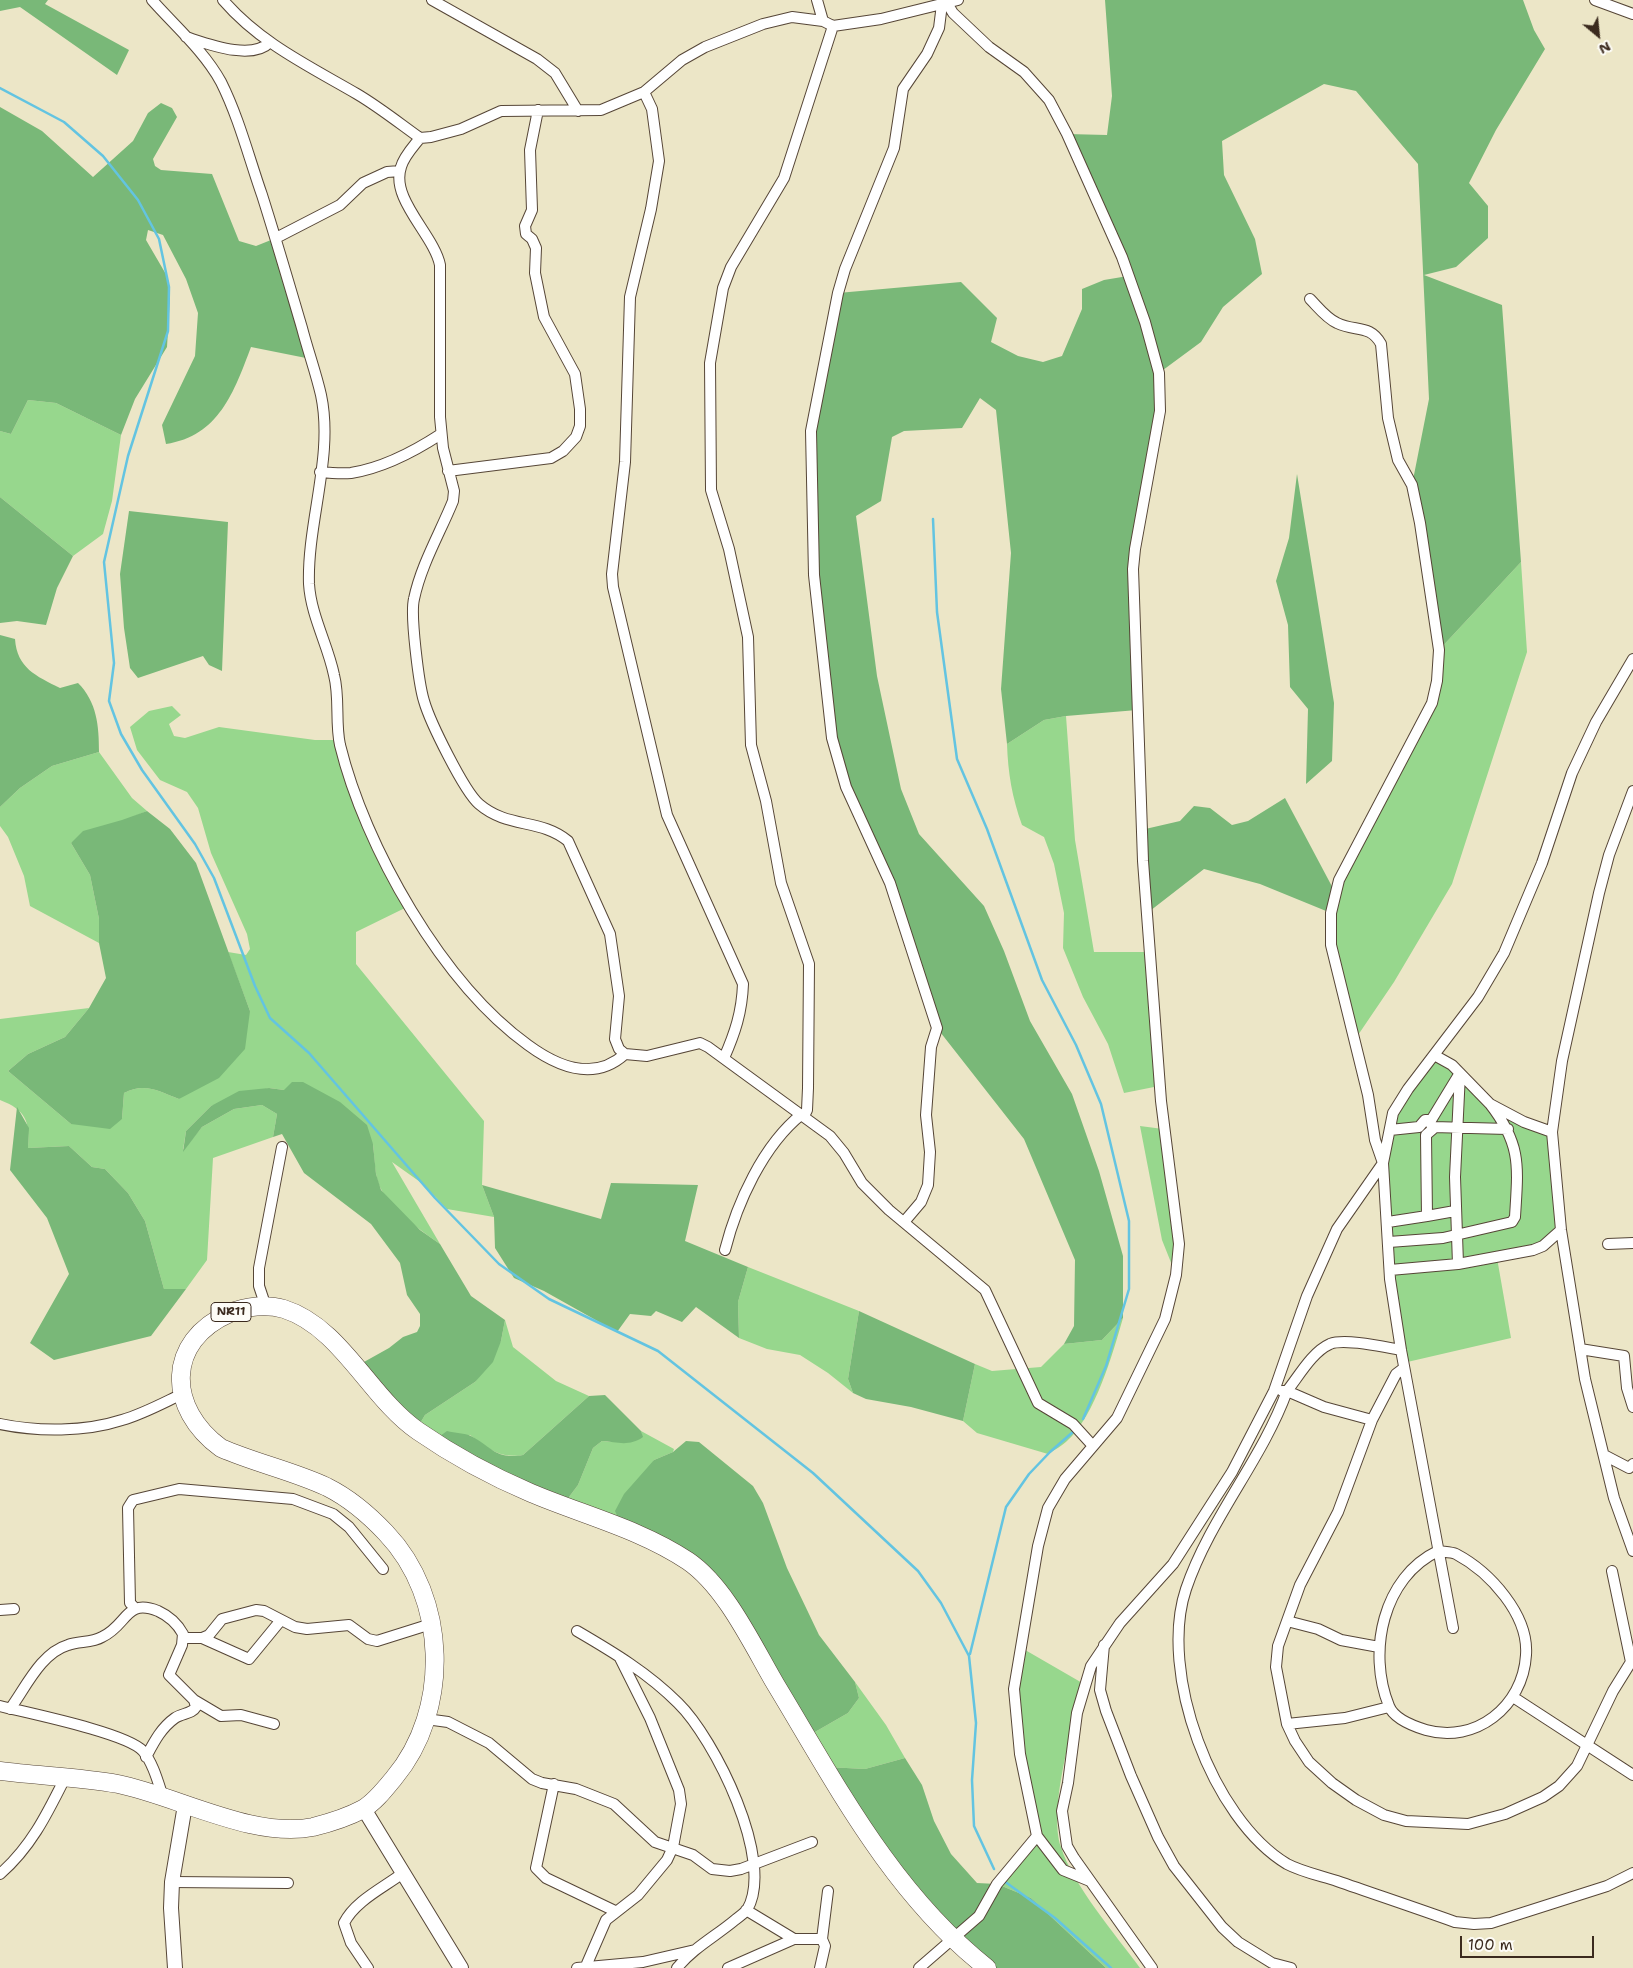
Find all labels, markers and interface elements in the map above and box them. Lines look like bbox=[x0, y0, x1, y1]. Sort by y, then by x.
north arrow bbox=[1573, 10, 1623, 60]
text: N bbox=[1596, 38, 1614, 59]
road number: NR11 bbox=[211, 1302, 251, 1321]
scale bar bbox=[1463, 1926, 1597, 1958]
text: 100 m bbox=[1468, 1935, 1513, 1955]

